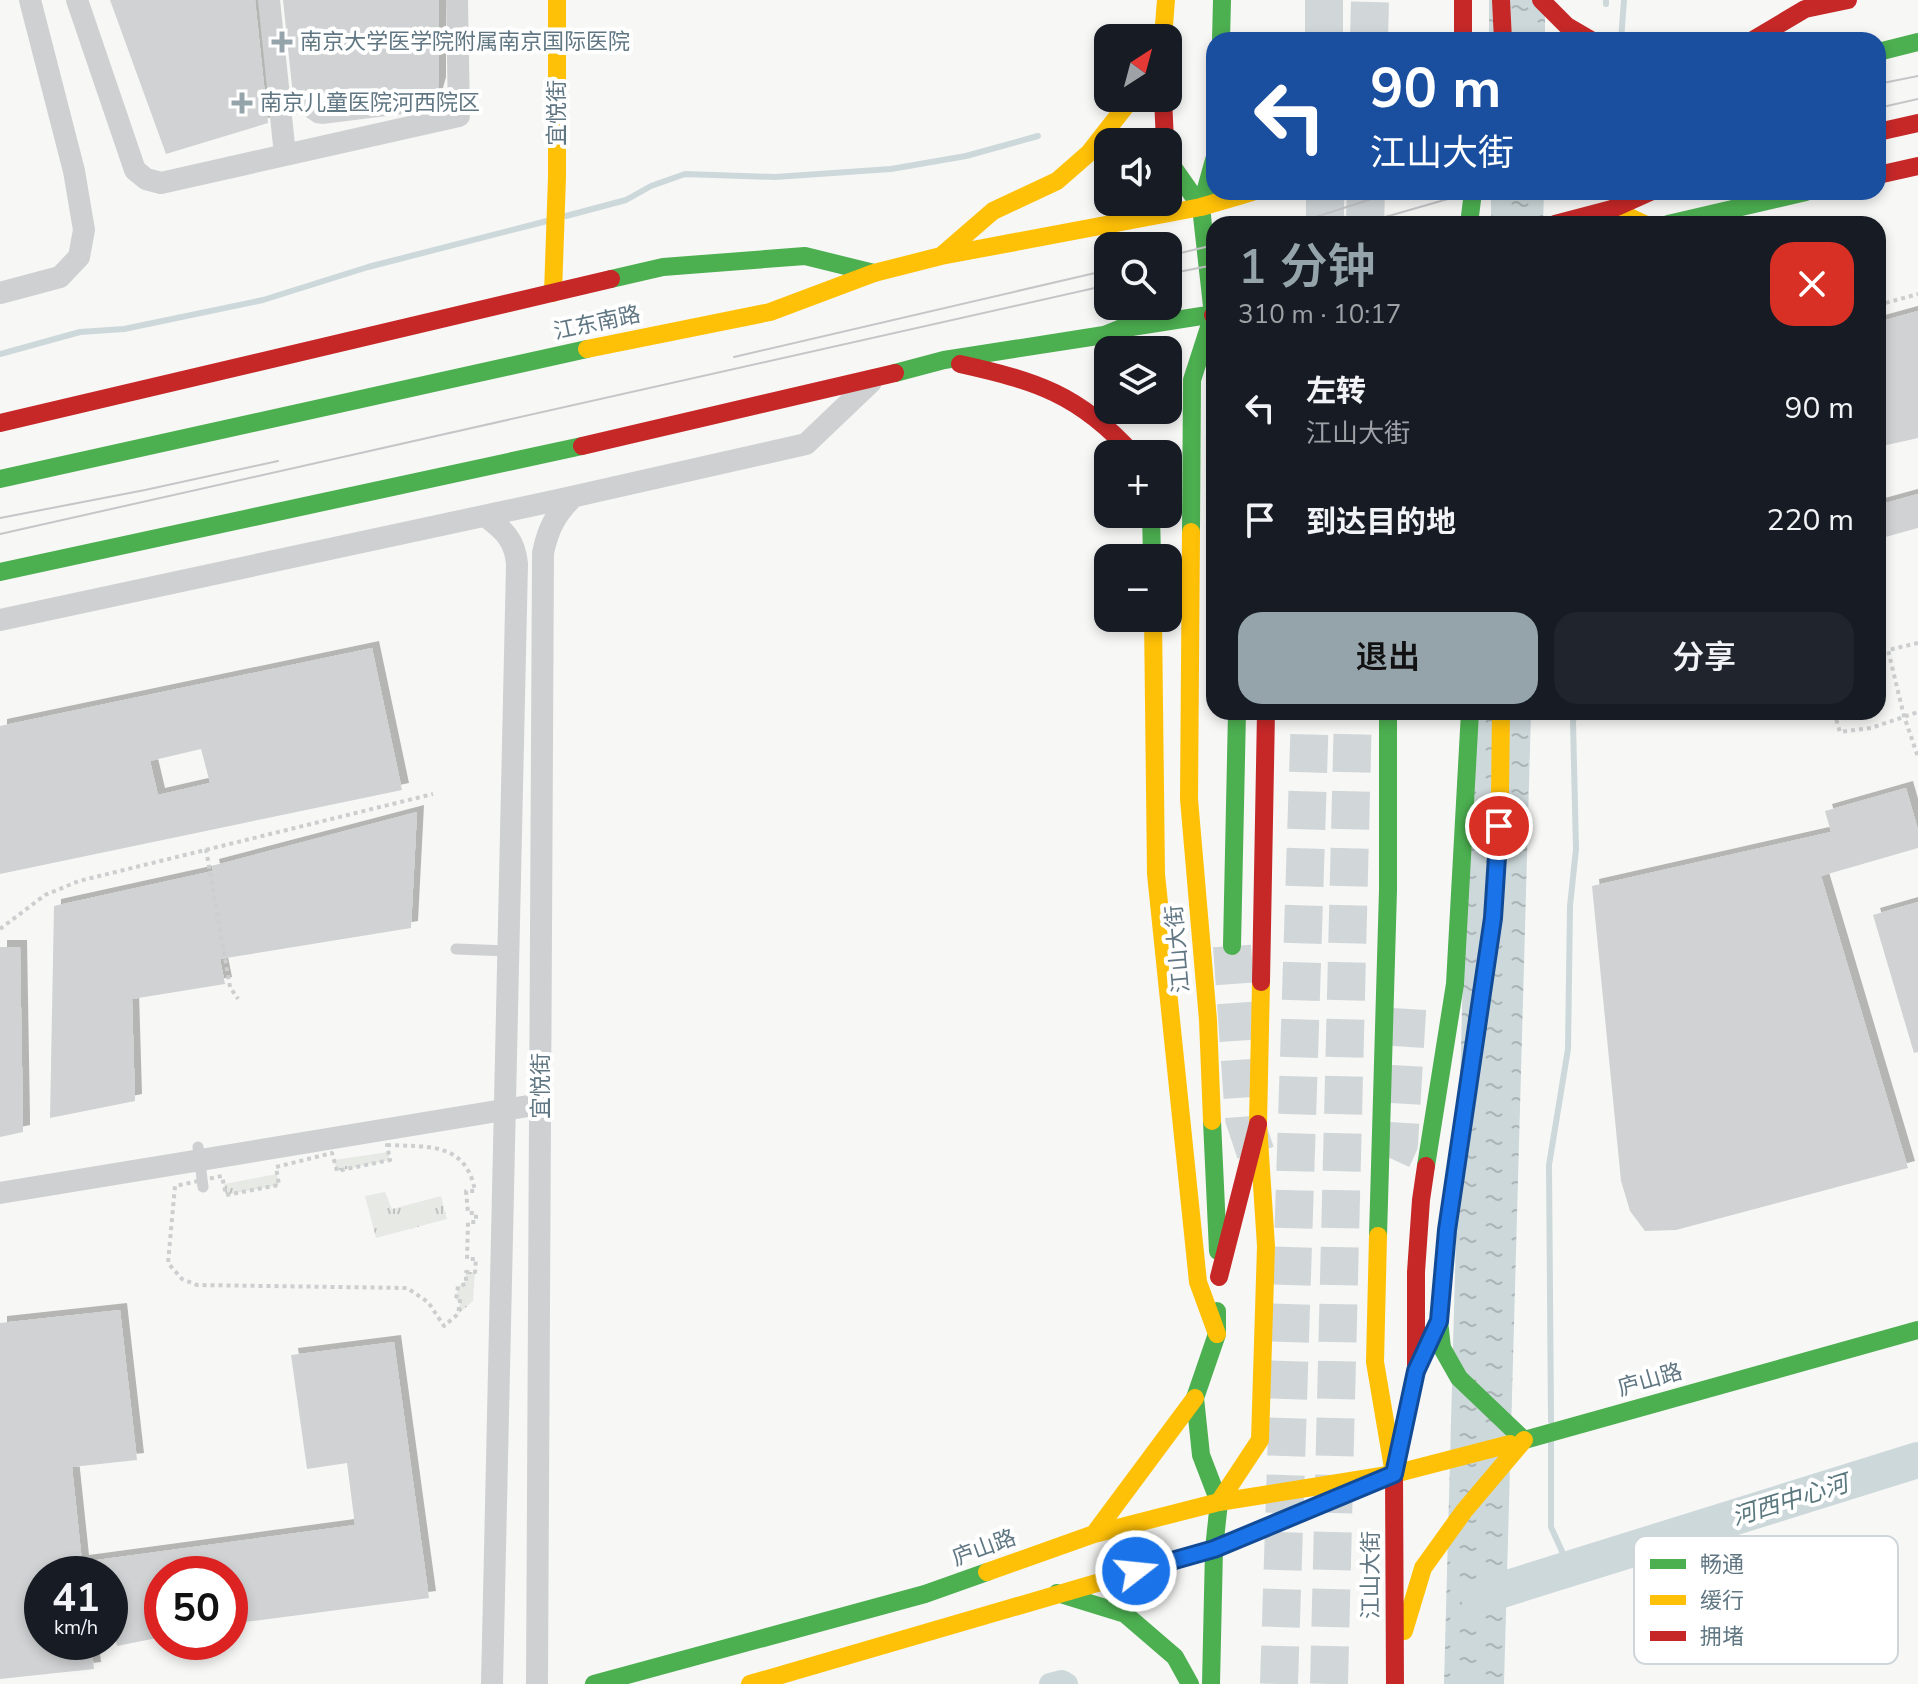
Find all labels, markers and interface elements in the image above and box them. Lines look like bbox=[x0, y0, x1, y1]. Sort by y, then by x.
north arrow bbox=[1094, 24, 1182, 112]
map controls bbox=[1094, 24, 1182, 632]
place label: 南京大学医学院附属南京国际医院 bbox=[300, 27, 630, 57]
marker: 南京大学医学院附属南京国际医院 bbox=[271, 31, 293, 53]
text: 90 m bbox=[1370, 50, 1501, 127]
icon: left bbox=[1238, 64, 1342, 168]
street label: 宜悦街 bbox=[542, 80, 572, 146]
place label: 南京儿童医院河西院区 bbox=[260, 88, 480, 118]
marker: 南京儿童医院河西院区 bbox=[231, 92, 253, 114]
button: sound bbox=[1094, 128, 1182, 216]
text: 江山大街 bbox=[1370, 129, 1514, 178]
button: search bbox=[1094, 232, 1182, 320]
text: 1 分钟 bbox=[1238, 234, 1375, 300]
button: close bbox=[1770, 242, 1854, 326]
text: 310 m · 10:17 bbox=[1238, 297, 1401, 332]
street label: 江东南路 bbox=[551, 299, 643, 347]
button: layers bbox=[1094, 336, 1182, 424]
text: 左转 bbox=[1306, 371, 1366, 412]
icon: left bbox=[1238, 386, 1282, 430]
text: 90 m bbox=[1785, 388, 1854, 429]
text: 江山大街 bbox=[1306, 416, 1410, 451]
button: + bbox=[1094, 440, 1182, 528]
icon: arrive bbox=[1238, 498, 1282, 542]
text: 220 m bbox=[1767, 500, 1854, 541]
text: 到达目的地 bbox=[1306, 502, 1456, 543]
button: − bbox=[1094, 544, 1182, 632]
button: 退出 bbox=[1238, 612, 1538, 704]
button: 分享 bbox=[1554, 612, 1854, 704]
pin bbox=[1465, 792, 1533, 860]
icon: arrive bbox=[1477, 804, 1521, 848]
street label: 江山大街 bbox=[1159, 904, 1197, 994]
street label: 宜悦街 bbox=[526, 1053, 556, 1119]
street label: 庐山路 bbox=[1614, 1356, 1686, 1404]
water label: 河西中心河 bbox=[1728, 1466, 1856, 1533]
street label: 庐山路 bbox=[948, 1523, 1020, 1573]
position arrow bbox=[1094, 1529, 1178, 1613]
street label: 江山大街 bbox=[1356, 1531, 1386, 1619]
legend bbox=[1634, 1536, 1898, 1664]
text: 畅通 bbox=[1700, 1550, 1744, 1580]
speed limit sign: 50 bbox=[144, 1556, 248, 1660]
text: 41 bbox=[52, 1571, 100, 1625]
text: 缓行 bbox=[1700, 1586, 1744, 1616]
text: km/h bbox=[54, 1614, 98, 1641]
text: 拥堵 bbox=[1700, 1622, 1744, 1652]

